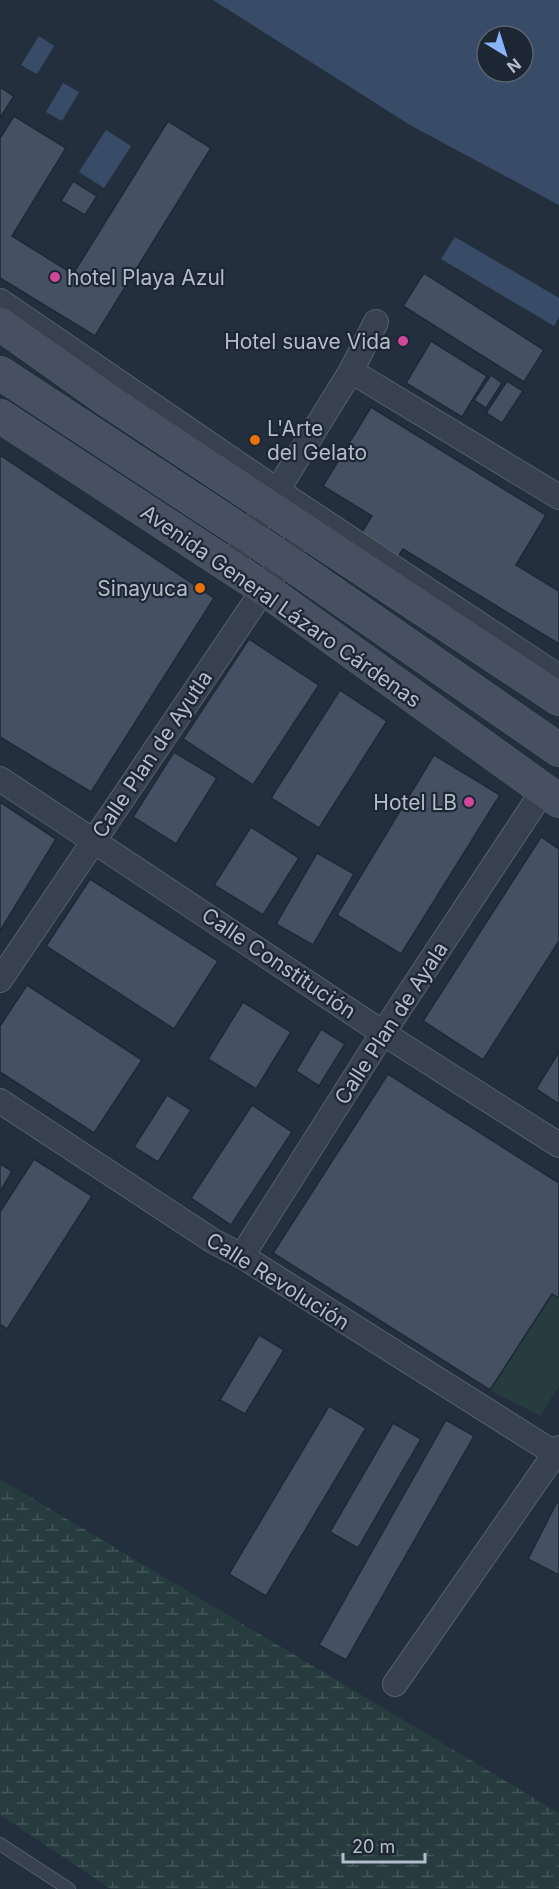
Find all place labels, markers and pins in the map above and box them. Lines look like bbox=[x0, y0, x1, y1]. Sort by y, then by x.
place label: hotel Playa Azul bbox=[67, 265, 225, 290]
marker: hotel Playa Azul bbox=[48, 270, 62, 284]
place label: Hotel suave Vida bbox=[224, 329, 391, 354]
marker: Hotel suave Vida bbox=[396, 334, 410, 348]
place label: L'Arte del Gelato bbox=[267, 416, 367, 465]
marker: L'Arte del Gelato bbox=[248, 433, 262, 447]
place label: Sinayuca bbox=[97, 576, 188, 601]
marker: Sinayuca bbox=[193, 581, 207, 595]
place label: Hotel LB bbox=[373, 790, 457, 815]
marker: Hotel LB bbox=[462, 795, 476, 809]

